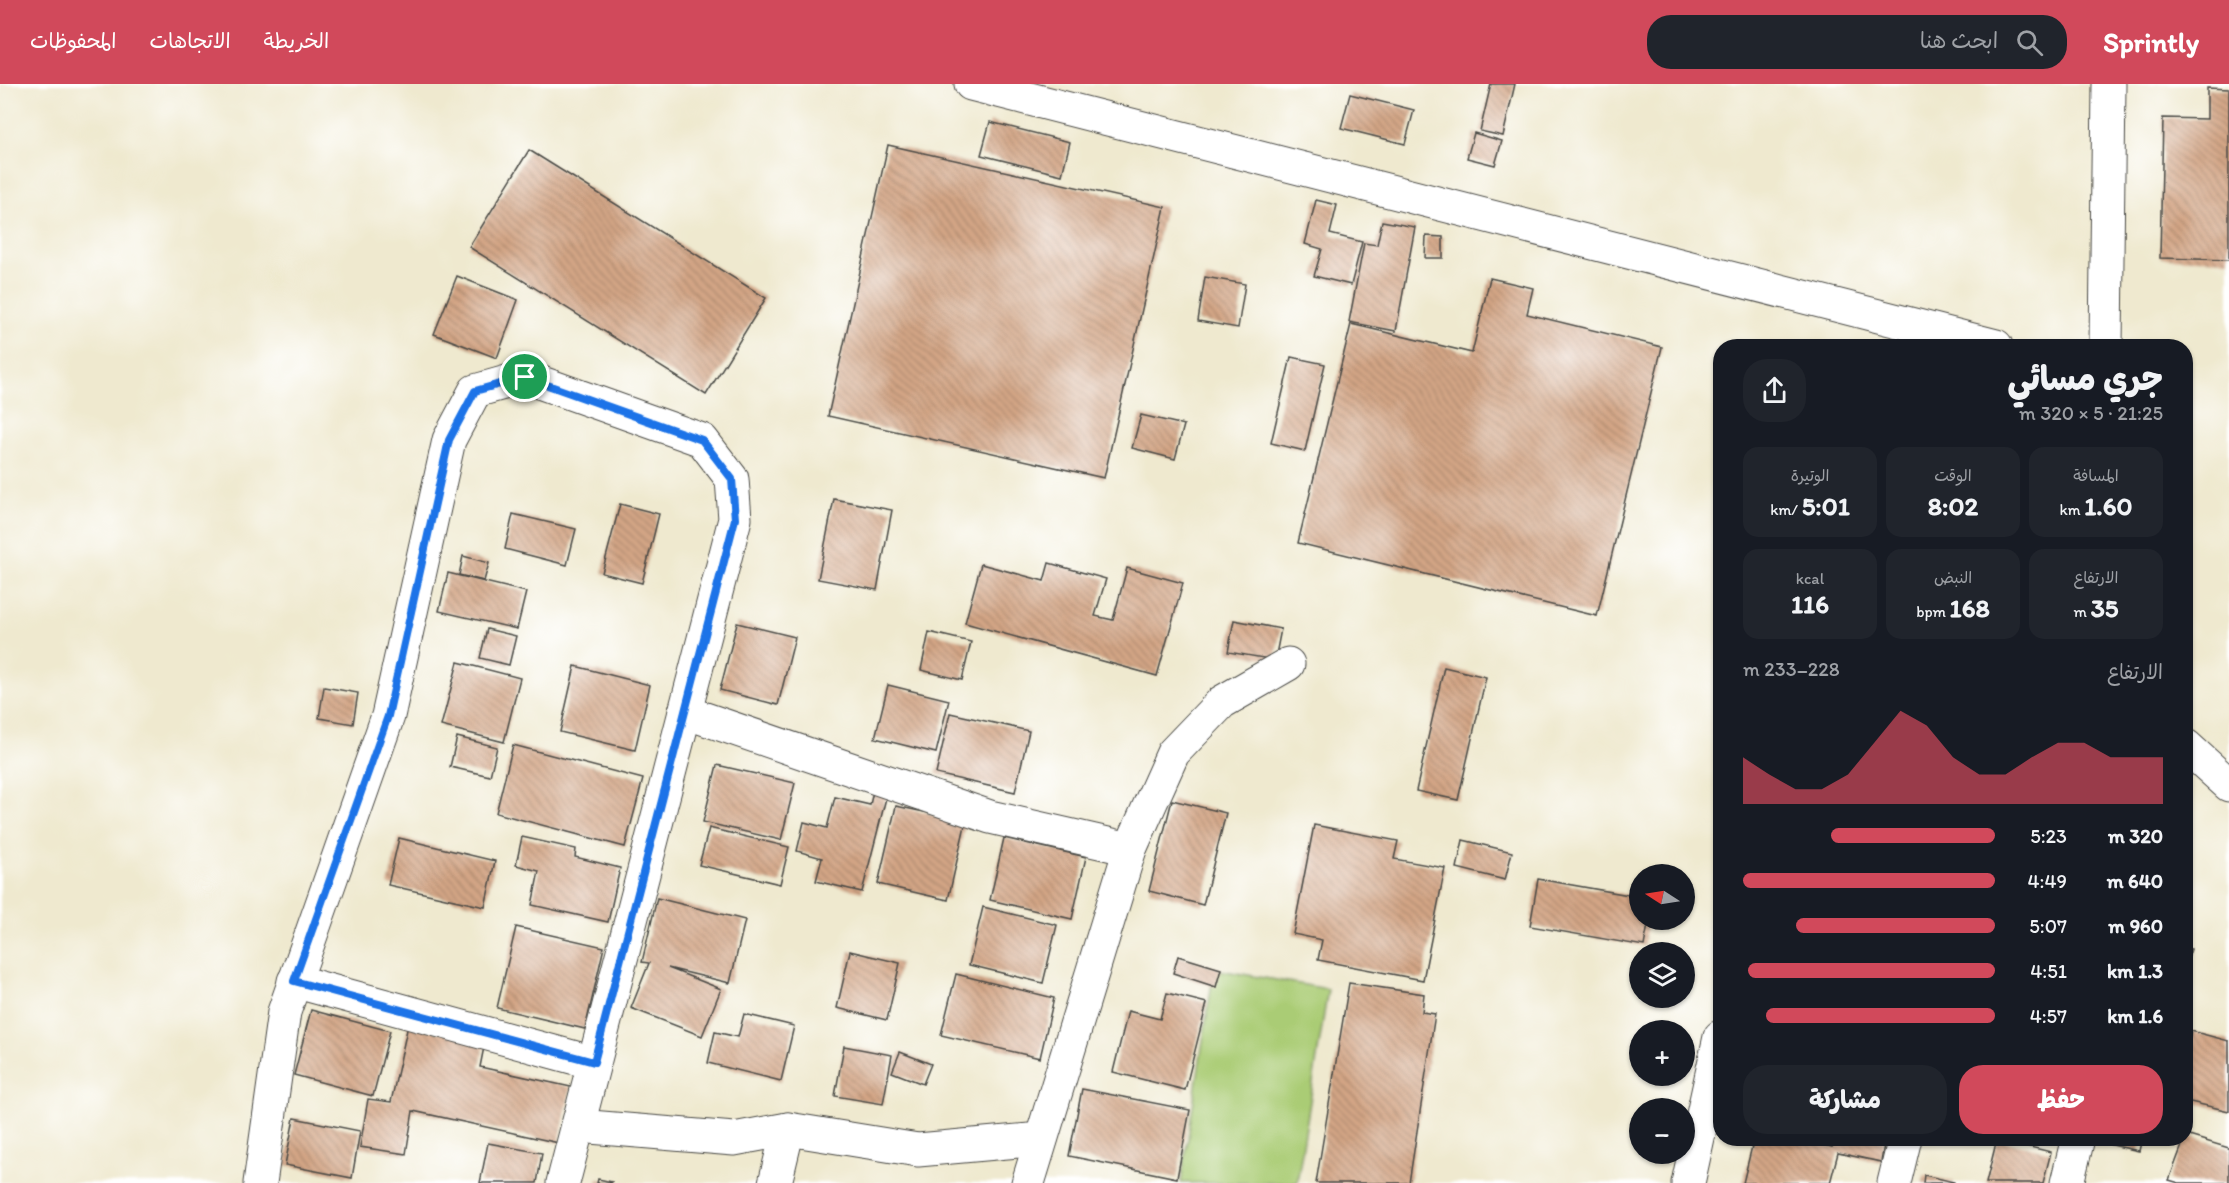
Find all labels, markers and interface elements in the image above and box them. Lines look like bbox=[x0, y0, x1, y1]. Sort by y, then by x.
search box bbox=[1647, 15, 2067, 69]
text: Sprintly bbox=[2103, 25, 2199, 59]
icon: search bbox=[2013, 26, 2046, 59]
text: ابحث هنا bbox=[1920, 27, 1998, 54]
text: المحفوظات bbox=[30, 28, 116, 53]
text: الاتجاهات bbox=[149, 28, 231, 53]
text: الخريطة bbox=[264, 28, 329, 53]
pin bbox=[499, 351, 550, 402]
button: share bbox=[1743, 359, 1806, 422]
text: جري مسائي bbox=[2008, 359, 2163, 398]
icon: arrive bbox=[508, 360, 541, 393]
text: 21:25 · 5 × 320 m bbox=[2019, 401, 2163, 425]
text: الوتيرة bbox=[1791, 466, 1829, 485]
text: الوقت bbox=[1934, 466, 1972, 485]
text: المسافة bbox=[2073, 466, 2119, 485]
text: 5:01 bbox=[1802, 490, 1850, 522]
text: 8:02 bbox=[1928, 490, 1978, 522]
text: 1.60 bbox=[2084, 490, 2133, 522]
text: /km bbox=[1770, 500, 1802, 519]
text: km bbox=[2060, 500, 2084, 519]
text: النبض bbox=[1934, 568, 1972, 587]
text: الارتفاع bbox=[2074, 568, 2118, 587]
text: kcal bbox=[1796, 569, 1824, 588]
text: 116 bbox=[1791, 588, 1829, 620]
text: 168 bbox=[1950, 592, 1990, 624]
text: 35 bbox=[2091, 592, 2118, 624]
text: bpm bbox=[1916, 602, 1950, 621]
text: m bbox=[2074, 602, 2091, 621]
text: 228–233 m bbox=[1743, 657, 1840, 681]
text: الارتفاع bbox=[2107, 660, 2163, 684]
text: 5:23 bbox=[2030, 824, 2067, 848]
text: 320 m bbox=[2108, 824, 2163, 848]
north arrow bbox=[1629, 864, 1695, 930]
map controls bbox=[1629, 864, 1695, 1164]
text: 4:49 bbox=[2028, 869, 2067, 893]
text: 640 m bbox=[2107, 869, 2163, 893]
text: 5:07 bbox=[2029, 914, 2067, 938]
text: 960 m bbox=[2108, 914, 2163, 938]
button: layers bbox=[1629, 942, 1695, 1008]
text: 4:51 bbox=[2030, 959, 2067, 983]
text: 1.3 km bbox=[2107, 959, 2163, 983]
text: 4:57 bbox=[2030, 1004, 2067, 1028]
text: 1.6 km bbox=[2107, 1004, 2163, 1028]
button: + bbox=[1629, 1020, 1695, 1086]
button: مشاركة bbox=[1743, 1065, 1947, 1134]
button: حفظ bbox=[1959, 1065, 2163, 1134]
button: − bbox=[1629, 1098, 1695, 1164]

